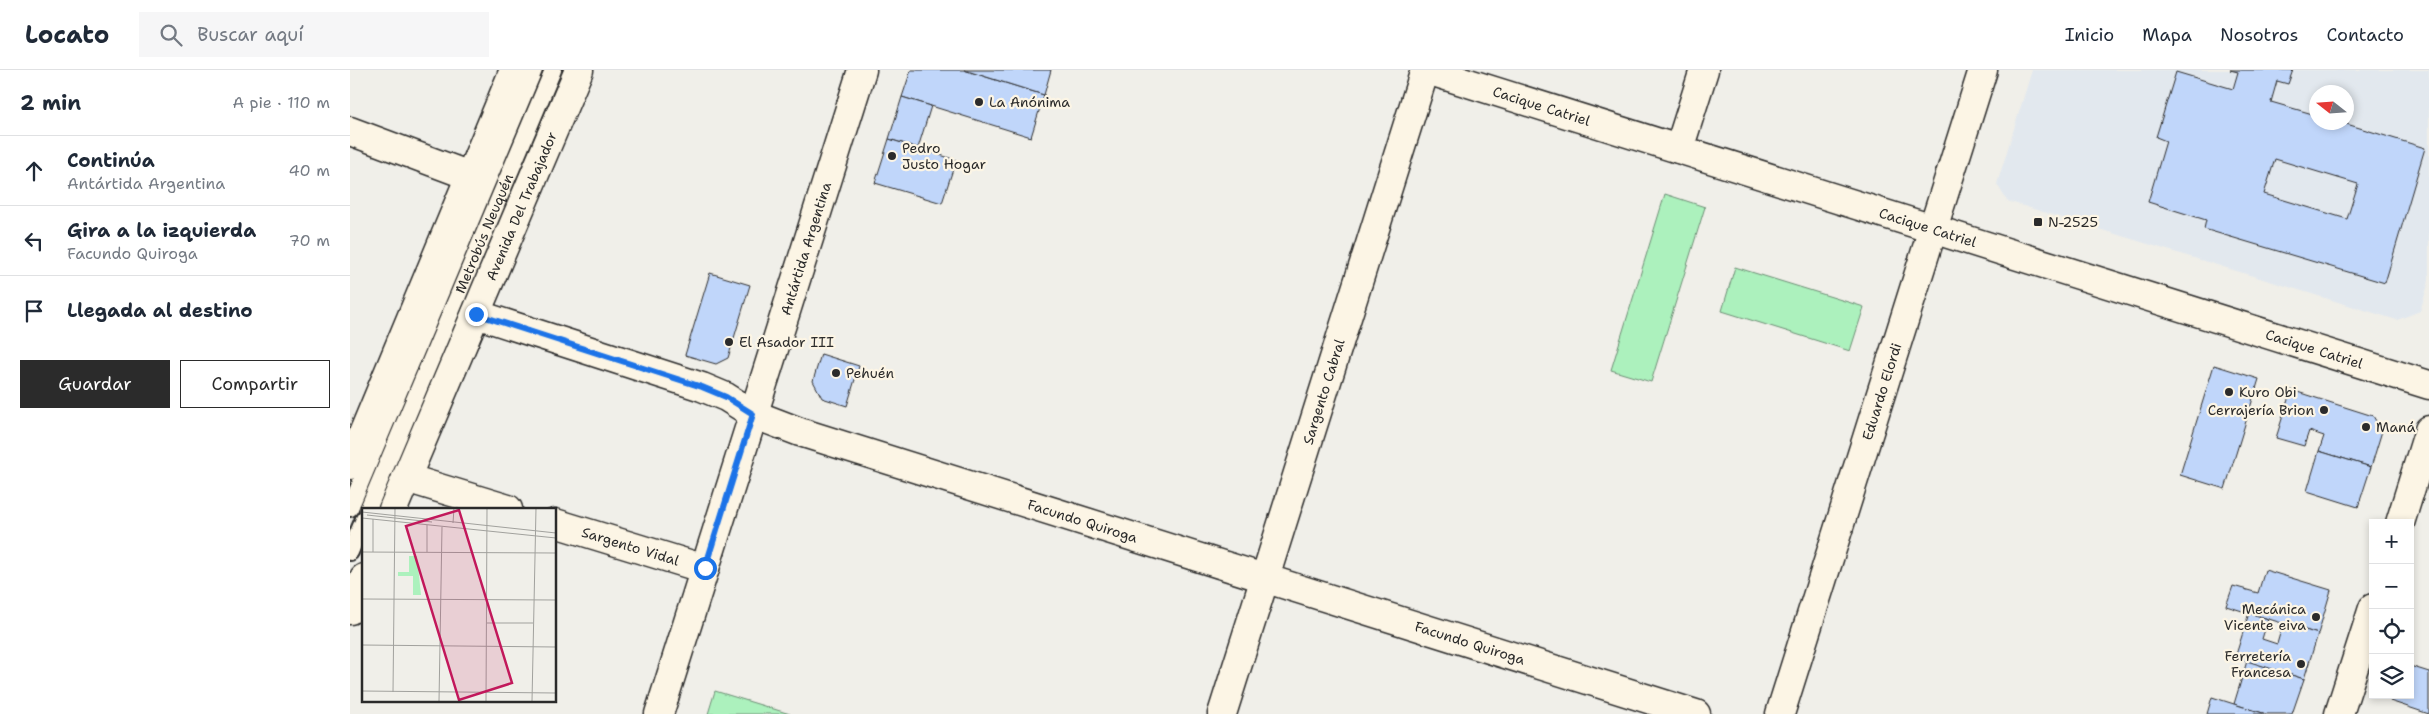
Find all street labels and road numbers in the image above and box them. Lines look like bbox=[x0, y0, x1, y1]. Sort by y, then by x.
street label: Cacique Catriel bbox=[1491, 82, 1593, 130]
street label: Avenida Del Trabajador bbox=[482, 129, 561, 283]
street label: Metrobús Neuquén bbox=[451, 171, 517, 296]
street label: Antártida Argentina bbox=[776, 179, 835, 317]
street label: Cacique Catriel bbox=[1877, 204, 1980, 251]
street label: Cacique Catriel bbox=[2263, 325, 2366, 373]
street label: Sargento Cabral bbox=[1299, 336, 1349, 447]
street label: Eduardo Elordi bbox=[1858, 341, 1905, 443]
street label: Facundo Quiroga bbox=[1025, 495, 1140, 547]
street label: Sargento Vidal bbox=[580, 523, 682, 570]
street label: Facundo Quiroga bbox=[1413, 617, 1527, 669]

